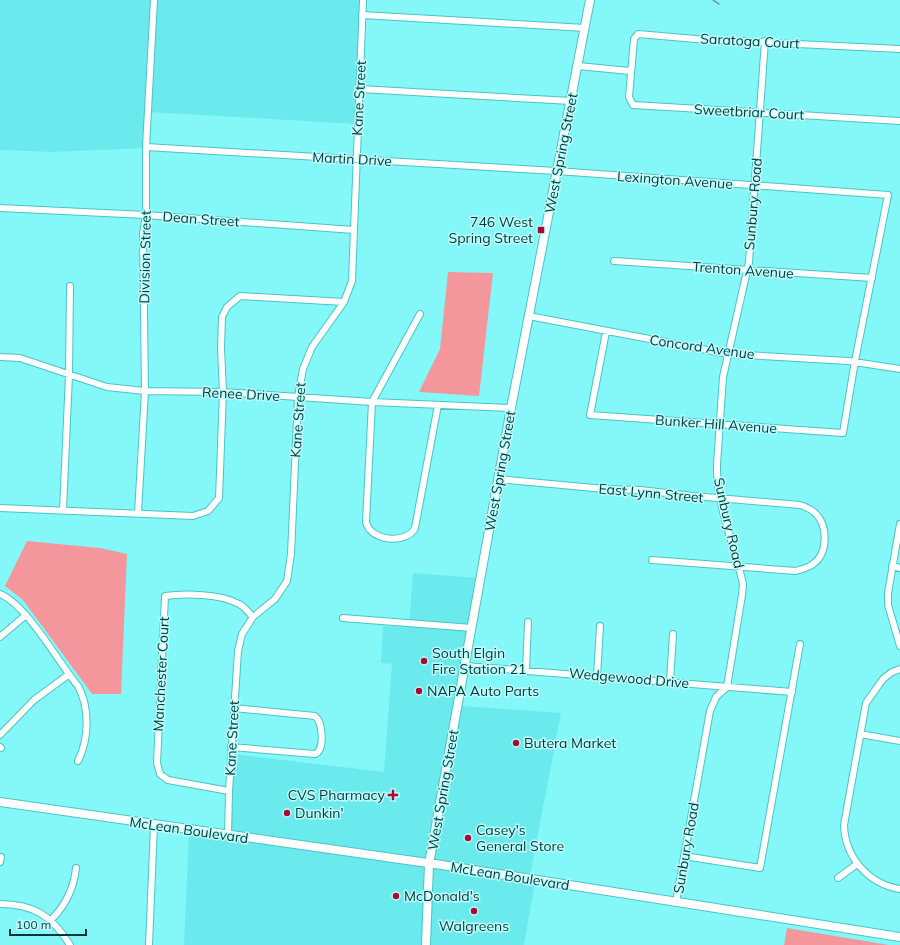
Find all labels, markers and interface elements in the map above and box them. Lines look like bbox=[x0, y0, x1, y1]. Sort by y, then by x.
street label: Saratoga Court bbox=[700, 29, 800, 53]
street label: Kane Street bbox=[348, 60, 370, 136]
street label: West Spring Street bbox=[540, 91, 582, 215]
street label: Sweetbriar Court bbox=[693, 100, 805, 124]
street label: Martin Drive bbox=[312, 148, 392, 170]
street label: Sunbury Road bbox=[740, 157, 766, 251]
street label: Lexington Avenue bbox=[616, 167, 734, 193]
street label: Dean Street bbox=[162, 207, 240, 231]
street label: Division Street bbox=[135, 210, 155, 304]
place label: 746 West Spring Street bbox=[448, 213, 533, 247]
marker: 746 West Spring Street bbox=[536, 225, 546, 235]
street label: Trenton Avenue bbox=[692, 257, 794, 283]
street label: Concord Avenue bbox=[648, 331, 756, 363]
street label: Kane Street bbox=[286, 382, 310, 458]
street label: Renee Drive bbox=[202, 383, 280, 405]
street label: West Spring Street bbox=[481, 409, 520, 533]
street label: Bunker Hill Avenue bbox=[654, 411, 778, 437]
street label: Sunbury Road bbox=[710, 476, 748, 570]
street label: East Lynn Street bbox=[598, 479, 704, 507]
street label: Manchester Court bbox=[149, 616, 173, 732]
place label: South Elgin Fire Station 21 bbox=[432, 644, 526, 678]
marker: South Elgin Fire Station 21 bbox=[419, 656, 429, 666]
street label: Wedgewood Drive bbox=[568, 664, 690, 692]
place label: NAPA Auto Parts bbox=[427, 682, 539, 700]
marker: NAPA Auto Parts bbox=[414, 686, 424, 696]
street label: Kane Street bbox=[221, 700, 243, 776]
street label: West Spring Street bbox=[424, 728, 463, 852]
place label: Butera Market bbox=[524, 734, 616, 752]
marker: Butera Market bbox=[511, 738, 521, 748]
place label: CVS Pharmacy bbox=[288, 786, 386, 804]
marker: CVS Pharmacy bbox=[388, 790, 398, 800]
street label: Sunbury Road bbox=[669, 801, 703, 895]
place label: Dunkin' bbox=[295, 804, 344, 822]
marker: Dunkin' bbox=[282, 808, 292, 818]
street label: McLean Boulevard bbox=[128, 813, 250, 847]
place label: Casey's General Store bbox=[476, 821, 564, 855]
marker: Casey's General Store bbox=[463, 833, 473, 843]
street label: McLean Boulevard bbox=[449, 858, 571, 894]
place label: McDonald's bbox=[404, 887, 480, 905]
marker: McDonald's bbox=[391, 891, 401, 901]
marker: Walgreens bbox=[469, 906, 479, 916]
scale bar bbox=[10, 911, 86, 937]
text: 100 m bbox=[16, 917, 51, 932]
place label: Walgreens bbox=[439, 917, 509, 935]

